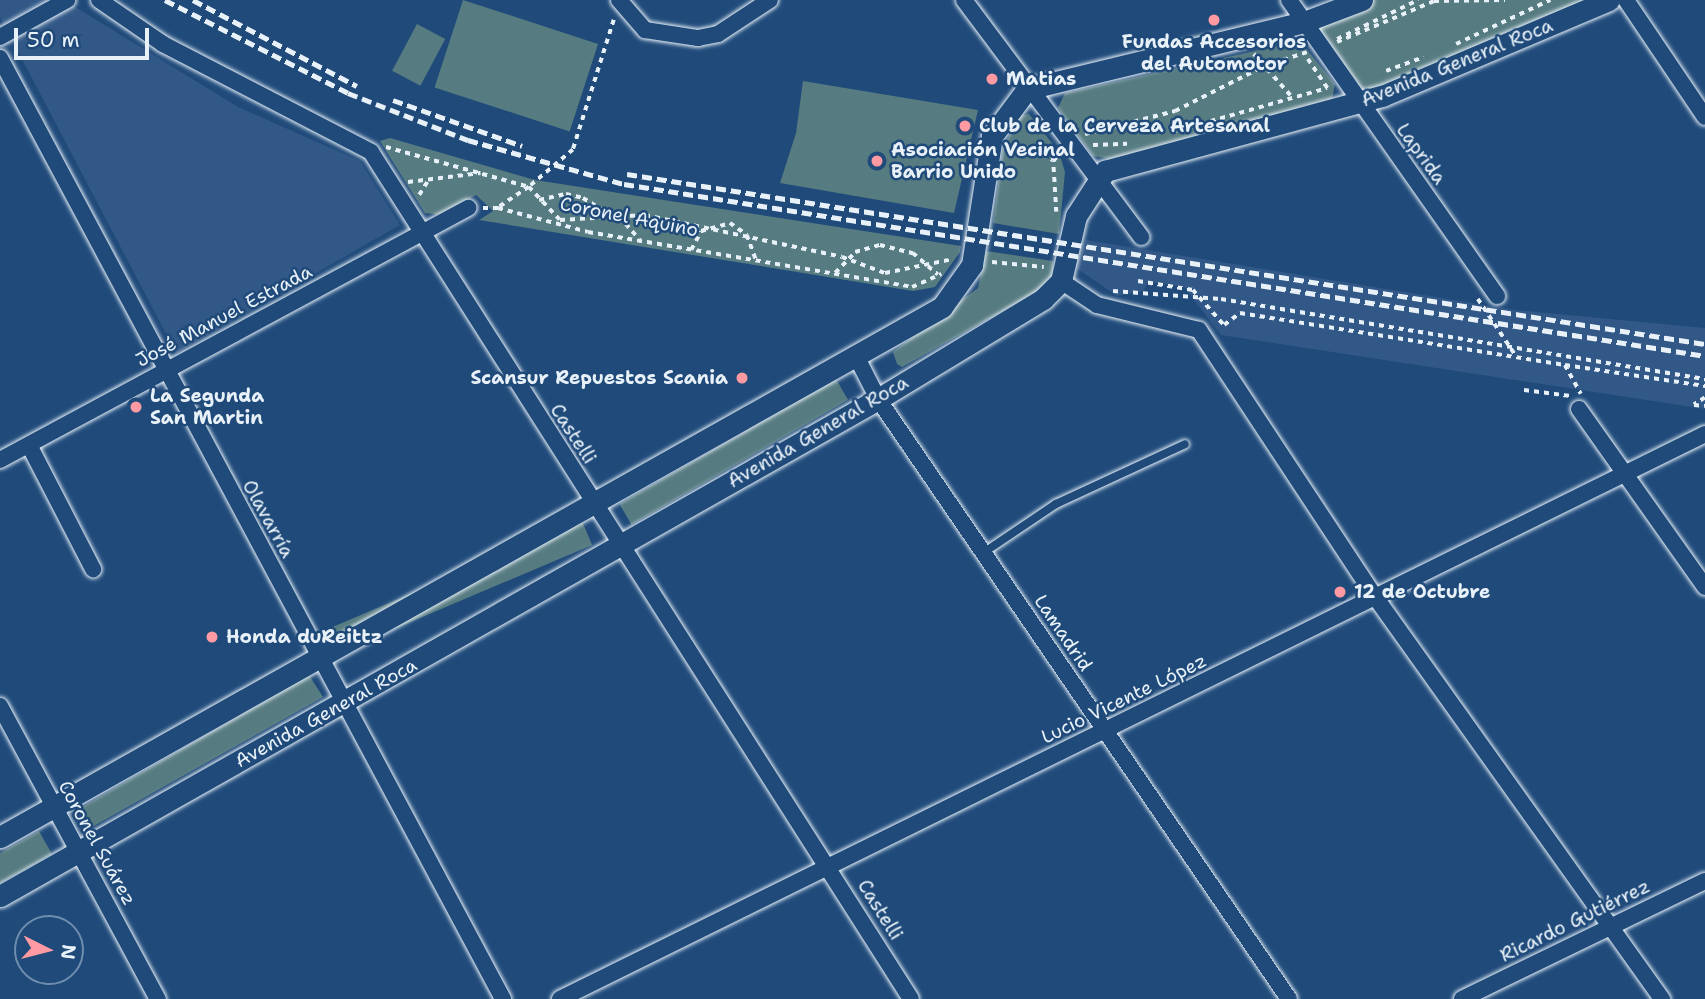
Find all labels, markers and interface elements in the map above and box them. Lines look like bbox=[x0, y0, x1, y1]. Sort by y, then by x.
marker: Fundas Accesorios del Automotor bbox=[1206, 12, 1222, 28]
scale bar bbox=[18, 14, 152, 58]
street label: Avenida General Roca bbox=[1358, 14, 1556, 112]
text: 50 m bbox=[27, 26, 80, 54]
place label: Fundas Accesorios del Automotor bbox=[1122, 31, 1306, 75]
place label: Matias bbox=[1006, 68, 1076, 90]
marker: Matias bbox=[984, 71, 1000, 87]
place label: Club de la Cerveza Artesanal bbox=[979, 115, 1270, 137]
marker: Club de la Cerveza Artesanal bbox=[957, 118, 973, 134]
street label: Laprida bbox=[1391, 119, 1451, 189]
place label: Asociación Vecinal Barrio Unido bbox=[891, 139, 1075, 183]
marker: Asociación Vecinal Barrio Unido bbox=[869, 153, 885, 169]
street label: Coronel Aquino bbox=[558, 192, 700, 242]
street label: José Manuel Estrada bbox=[132, 260, 316, 372]
place label: Scansur Repuestos Scania bbox=[470, 367, 728, 389]
marker: Scansur Repuestos Scania bbox=[734, 370, 750, 386]
street label: Avenida General Roca bbox=[724, 371, 912, 493]
place label: La Segunda San Martin bbox=[150, 385, 264, 429]
marker: La Segunda San Martin bbox=[128, 399, 144, 415]
street label: Castelli bbox=[545, 400, 601, 468]
street label: Olavarría bbox=[237, 476, 299, 562]
place label: 12 de Octubre bbox=[1354, 581, 1490, 603]
marker: 12 de Octubre bbox=[1332, 584, 1348, 600]
street label: Lamadrid bbox=[1029, 590, 1097, 676]
place label: Honda duReittz bbox=[226, 626, 383, 648]
marker: Honda duReittz bbox=[204, 629, 220, 645]
street label: Lucio Vicente López bbox=[1038, 649, 1210, 749]
street label: Avenida General Roca bbox=[231, 653, 421, 773]
street label: Coronel Suárez bbox=[53, 777, 141, 909]
street label: Castelli bbox=[853, 875, 907, 945]
street label: Ricardo Gutiérrez bbox=[1496, 875, 1654, 967]
north arrow bbox=[14, 915, 84, 985]
text: N bbox=[55, 943, 82, 961]

